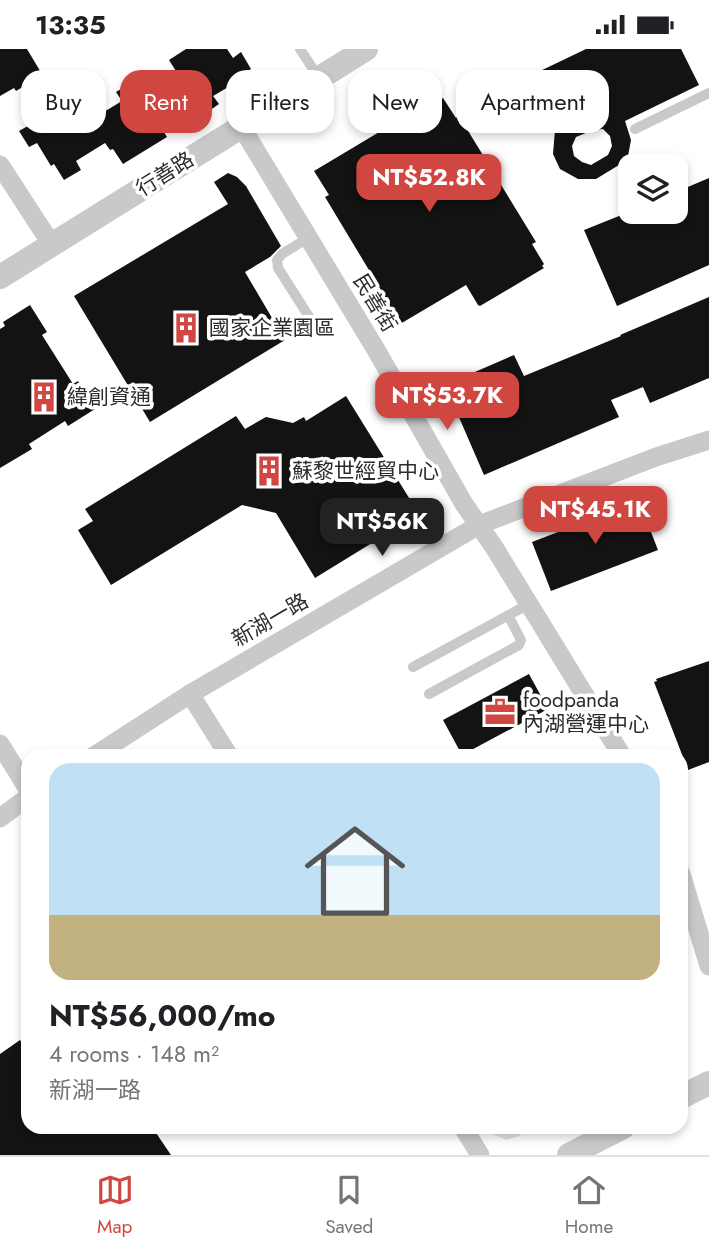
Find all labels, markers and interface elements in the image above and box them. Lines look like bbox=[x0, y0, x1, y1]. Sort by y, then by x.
text: 13:35 bbox=[35, 6, 106, 44]
chip: Buy bbox=[21, 70, 106, 133]
chip: Rent bbox=[120, 70, 212, 133]
chip: Filters bbox=[226, 70, 334, 133]
chip: New bbox=[348, 70, 442, 133]
chip: Apartment bbox=[456, 70, 609, 133]
street label: 行善路 bbox=[130, 145, 200, 203]
map controls bbox=[618, 154, 688, 224]
button: layers bbox=[618, 154, 688, 224]
pin: NT$52.8K bbox=[357, 155, 501, 214]
text: NT$52.8K bbox=[372, 160, 486, 194]
street label: 民善街 bbox=[346, 268, 404, 338]
building icon: 國家企業園區 bbox=[169, 311, 203, 345]
place label: 國家企業園區 bbox=[209, 313, 335, 343]
pin: NT$53.7K bbox=[375, 373, 519, 432]
text: NT$53.7K bbox=[391, 378, 503, 412]
building icon: 緯創資通 bbox=[27, 380, 61, 414]
place label: 緯創資通 bbox=[67, 382, 151, 412]
building icon: 蘇黎世經貿中心 bbox=[252, 454, 286, 488]
place label: 蘇黎世經貿中心 bbox=[292, 456, 439, 486]
pin: NT$45.1K bbox=[523, 487, 667, 546]
text: NT$45.1K bbox=[539, 492, 651, 526]
pin: NT$56K bbox=[325, 498, 439, 558]
text: NT$56K bbox=[336, 504, 428, 538]
street label: 新湖一路 bbox=[226, 586, 314, 654]
place label: foodpanda 內湖營運中心 bbox=[523, 685, 649, 739]
office icon: foodpanda 內湖營運中心 bbox=[483, 695, 517, 729]
icon: home bbox=[292, 808, 418, 934]
text: NT$56,000/mo bbox=[49, 994, 275, 1037]
text: 4 rooms · 148 m² bbox=[49, 1037, 219, 1071]
text: 新湖一路 bbox=[49, 1073, 141, 1107]
tab: Map bbox=[96, 1171, 134, 1240]
tab: Saved bbox=[325, 1171, 373, 1240]
tab: Home bbox=[565, 1171, 613, 1240]

